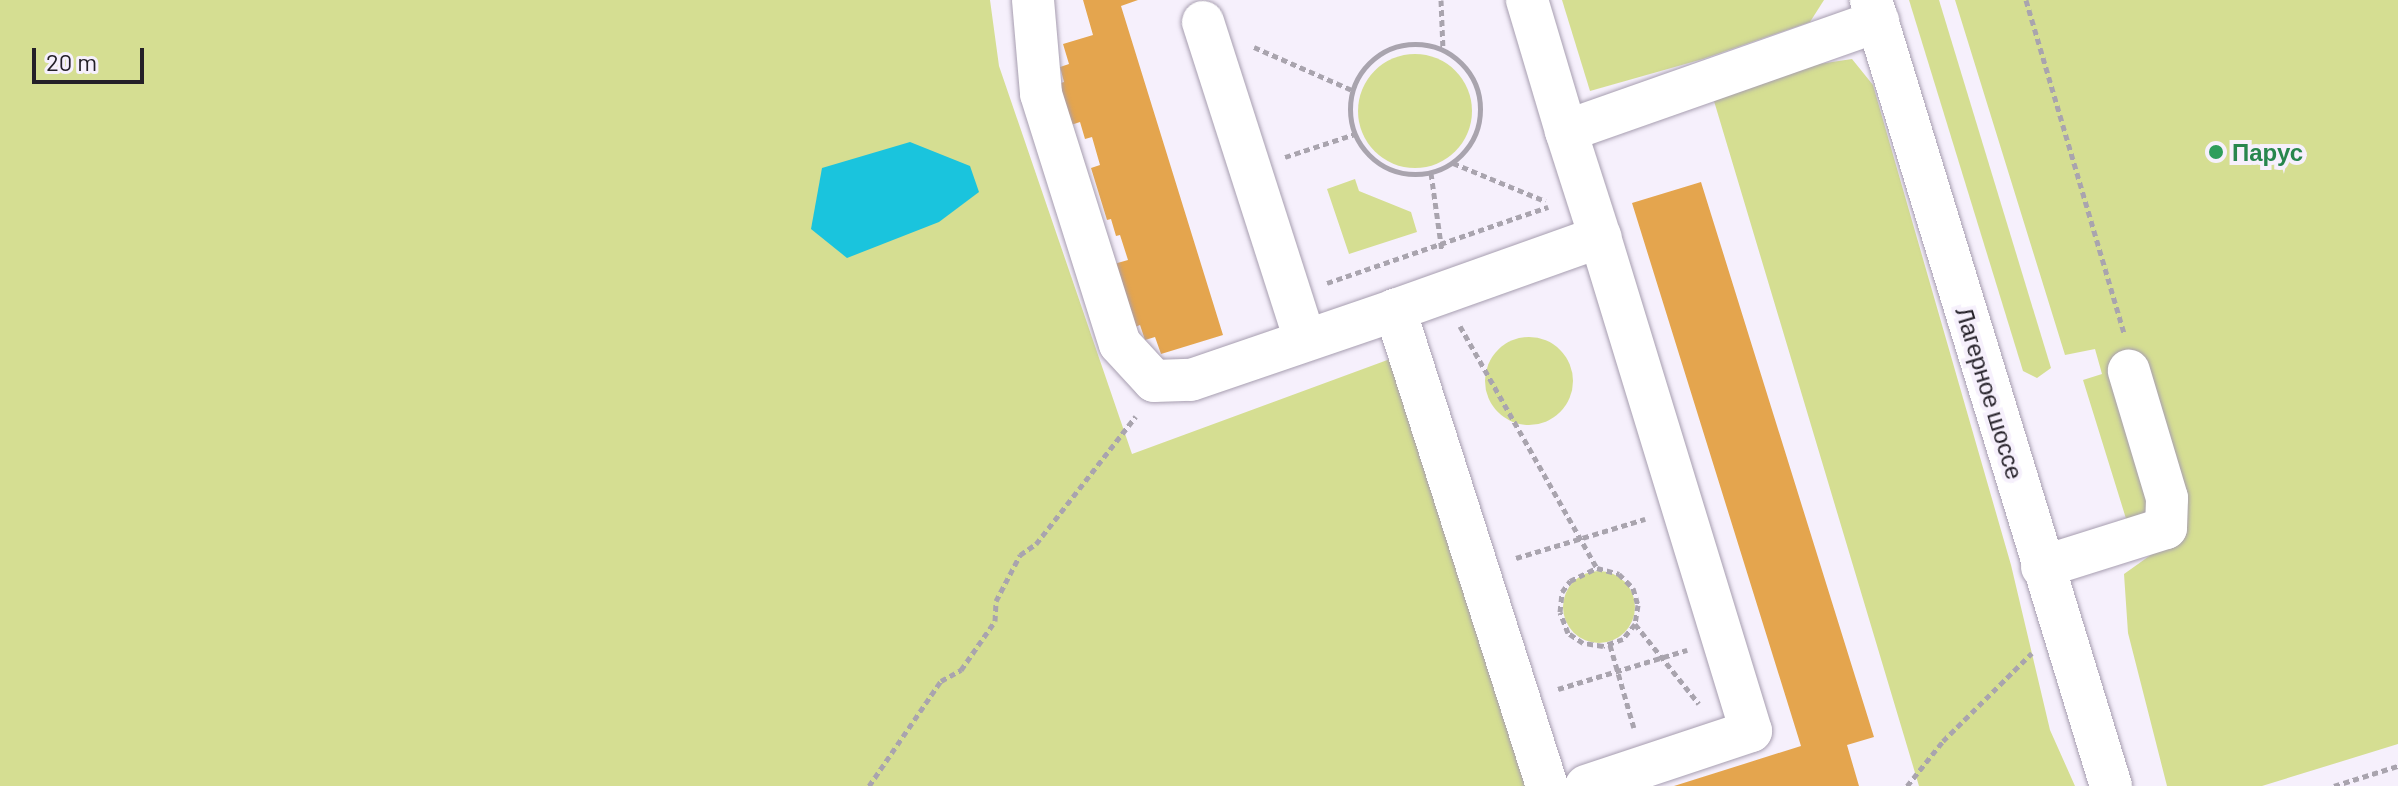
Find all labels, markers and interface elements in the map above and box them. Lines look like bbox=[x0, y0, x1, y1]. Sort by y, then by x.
scale bar bbox=[36, 32, 148, 82]
text: 20 m bbox=[46, 47, 97, 76]
place label: Парус bbox=[2232, 138, 2303, 166]
marker: Парус bbox=[2207, 143, 2225, 161]
street label: Лагерное шоссе bbox=[1950, 303, 2030, 483]

